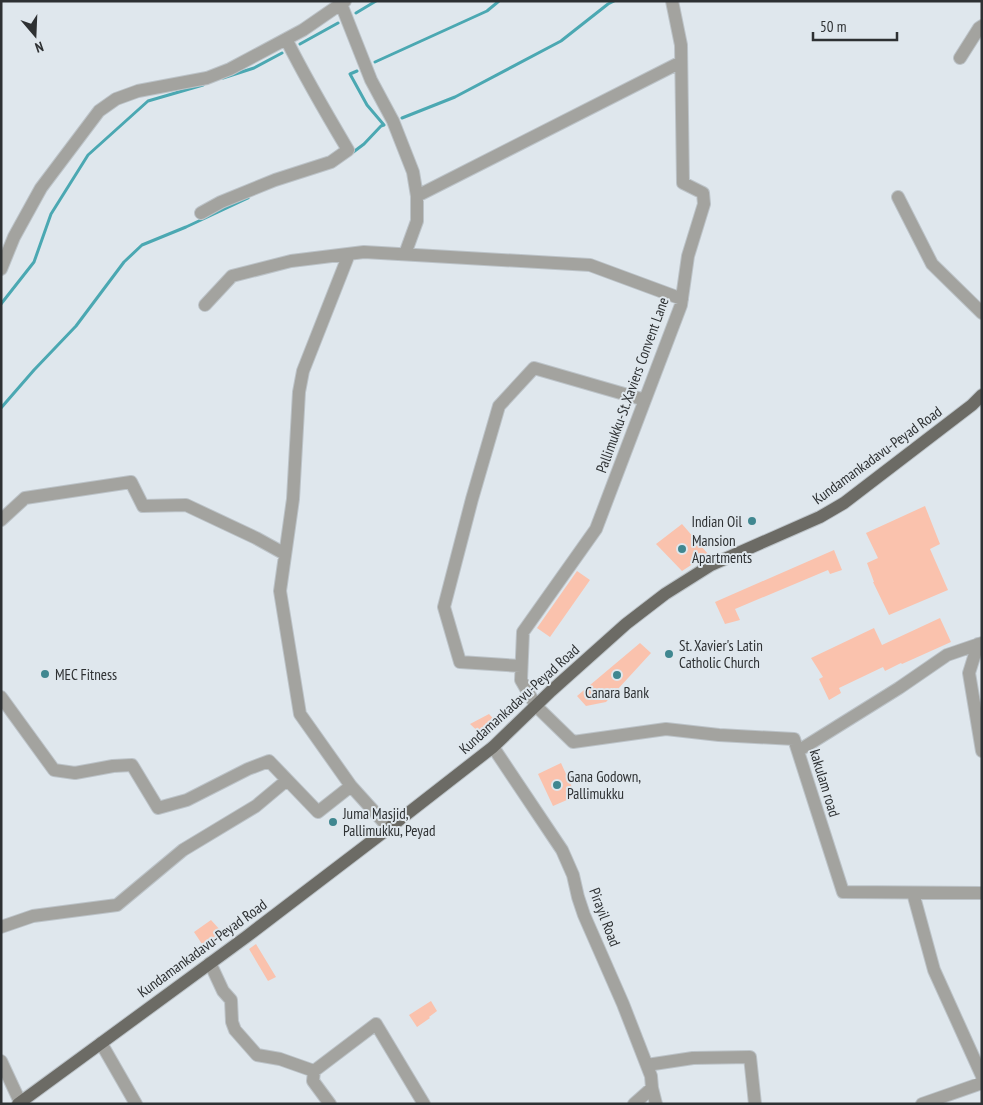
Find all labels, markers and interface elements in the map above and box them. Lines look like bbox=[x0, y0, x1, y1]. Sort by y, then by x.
north arrow bbox=[10, 10, 60, 60]
scale bar bbox=[813, 10, 897, 42]
text: 50 m bbox=[820, 17, 846, 36]
text: N bbox=[33, 38, 46, 57]
street label: Pallimukku-St.Xaviers Convent Lane bbox=[591, 295, 673, 475]
street label: Kundamankadavu-Peyad Road bbox=[809, 402, 945, 508]
place label: Indian Oil bbox=[691, 512, 742, 531]
marker: Indian Oil bbox=[746, 515, 758, 527]
place label: Mansion Apartments bbox=[692, 531, 752, 567]
marker: Mansion Apartments bbox=[676, 543, 688, 555]
place label: St. Xavier's Latin Catholic Church bbox=[679, 636, 763, 672]
street label: Kundamankadavu-Peyad Road bbox=[455, 640, 583, 758]
marker: St. Xavier's Latin Catholic Church bbox=[663, 648, 675, 660]
place label: MEC Fitness bbox=[55, 665, 117, 684]
marker: MEC Fitness bbox=[39, 668, 51, 680]
marker: Canara Bank bbox=[611, 669, 623, 681]
place label: Canara Bank bbox=[585, 683, 649, 702]
street label: kakulam road bbox=[806, 747, 844, 819]
place label: Gana Godown, Pallimukku bbox=[567, 767, 641, 803]
marker: Gana Godown, Pallimukku bbox=[551, 779, 563, 791]
place label: Juma Masjid, Pallimukku, Peyad bbox=[342, 804, 435, 840]
marker: Juma Masjid, Pallimukku, Peyad bbox=[327, 816, 339, 828]
street label: Pirayil Road bbox=[585, 885, 625, 949]
street label: Kundamankadavu-Peyad Road bbox=[134, 895, 270, 1001]

